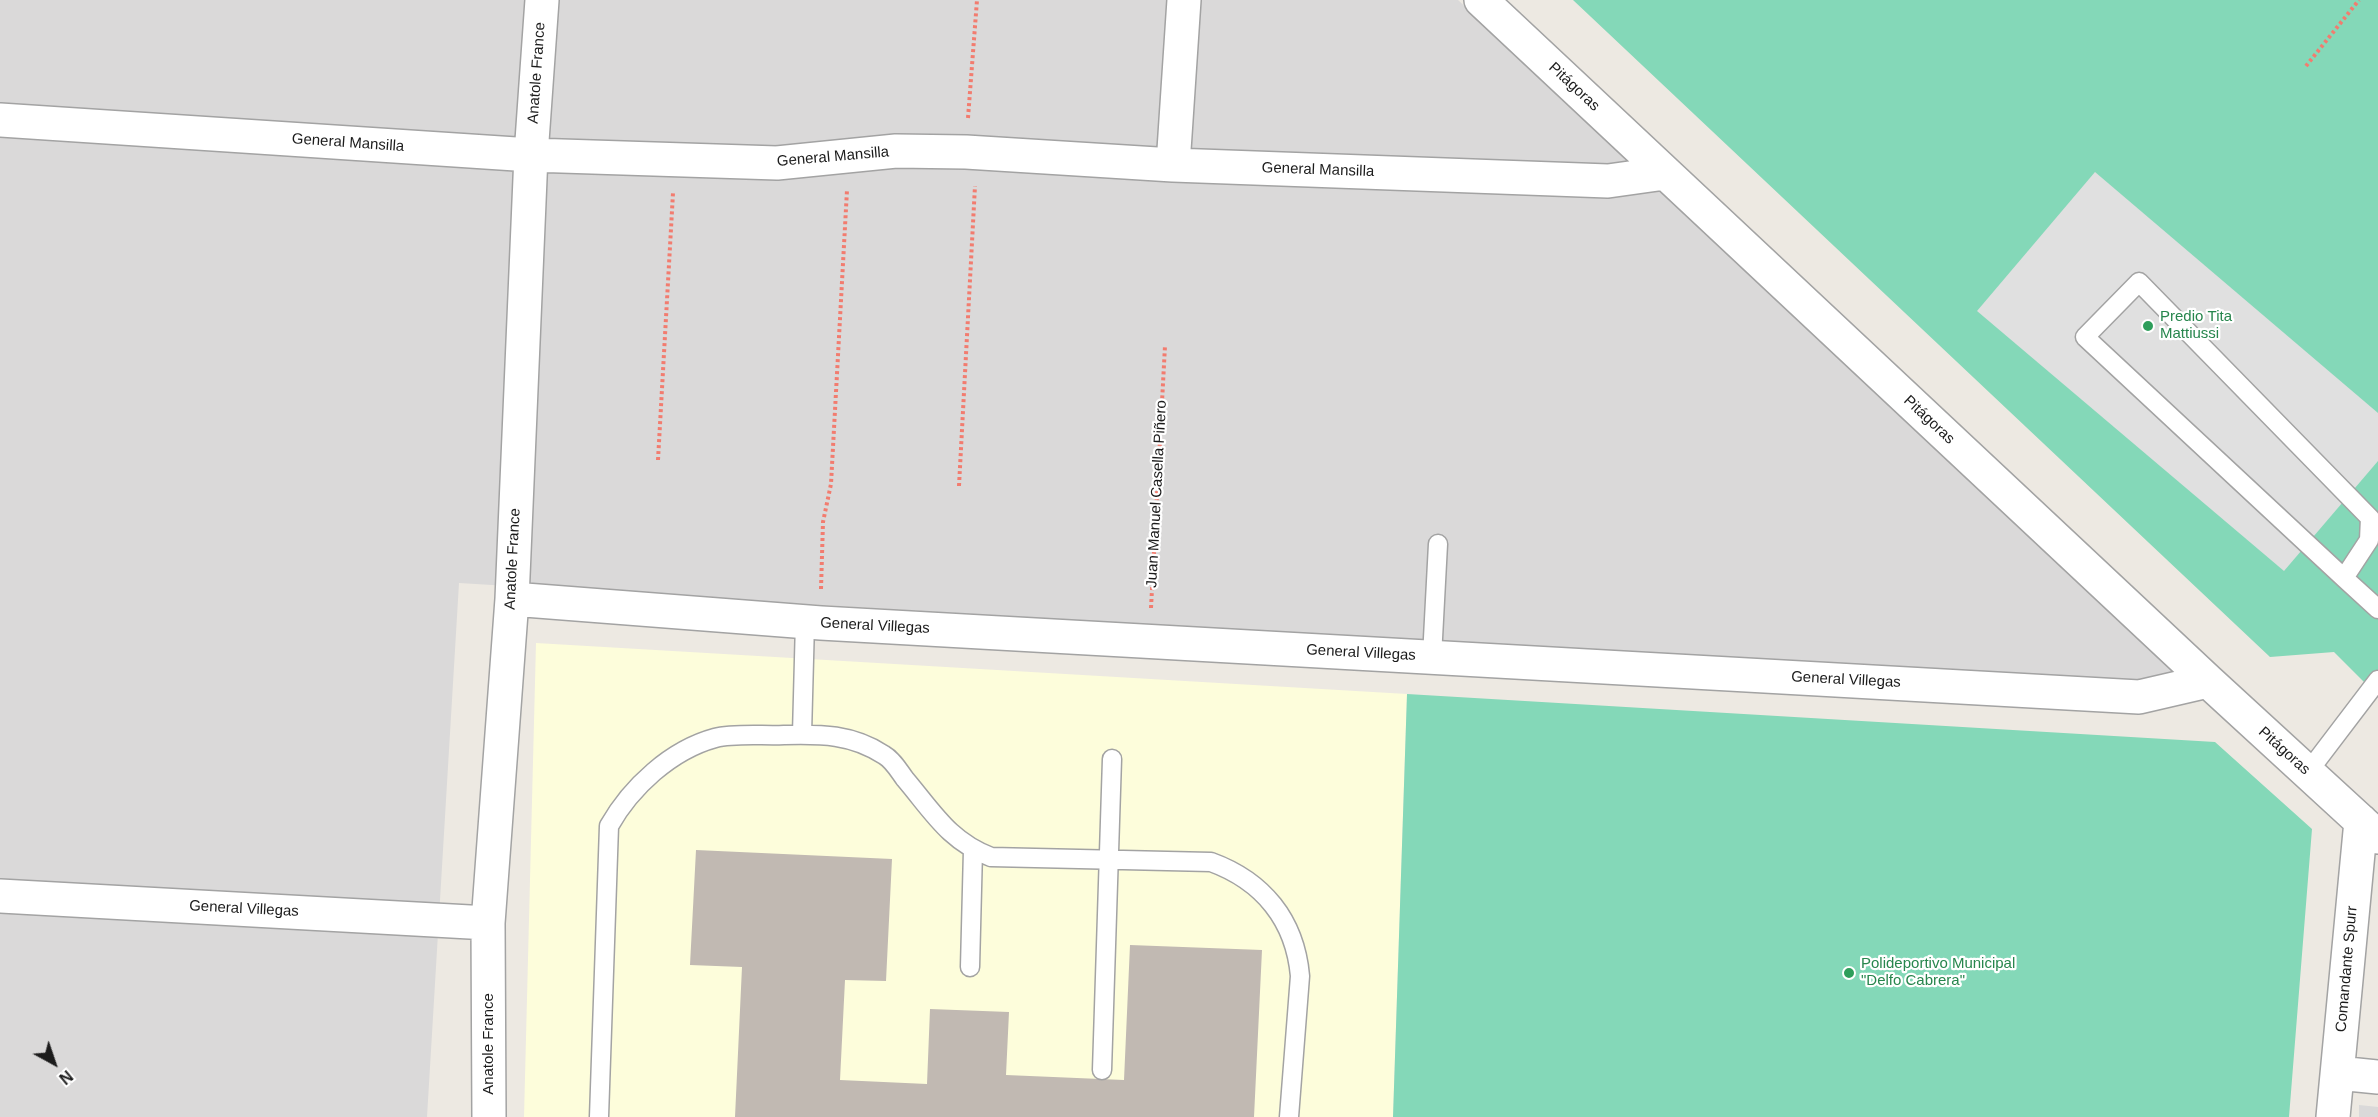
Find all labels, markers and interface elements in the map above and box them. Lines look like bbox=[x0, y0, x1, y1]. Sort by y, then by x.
street label: Anatole France bbox=[524, 22, 550, 124]
street label: Pitágoras bbox=[1545, 59, 1603, 115]
street label: General Mansilla bbox=[291, 130, 405, 156]
street label: General Mansilla bbox=[776, 143, 890, 171]
street label: General Mansilla bbox=[1261, 159, 1375, 181]
place label: Predio Tita Mattiussi bbox=[2160, 308, 2232, 343]
marker: Predio Tita Mattiussi bbox=[2141, 319, 2155, 333]
street label: Pitágoras bbox=[1900, 392, 1958, 448]
street label: Juan Manuel Casella Piñero bbox=[1143, 400, 1171, 588]
street label: Anatole France bbox=[501, 508, 525, 610]
street label: General Villegas bbox=[820, 614, 930, 638]
street label: General Villegas bbox=[1306, 641, 1416, 665]
street label: General Villegas bbox=[1791, 668, 1901, 692]
street label: Pitágoras bbox=[2254, 723, 2314, 779]
street label: General Villegas bbox=[189, 897, 299, 921]
street label: Comandante Spurr bbox=[2333, 905, 2361, 1033]
place label: Polideportivo Municipal "Delfo Cabrera" bbox=[1861, 955, 2015, 990]
marker: Polideportivo Municipal "Delfo Cabrera" bbox=[1842, 966, 1856, 980]
street label: Anatole France bbox=[480, 993, 498, 1095]
north arrow bbox=[24, 1033, 84, 1093]
text: N bbox=[56, 1067, 76, 1087]

